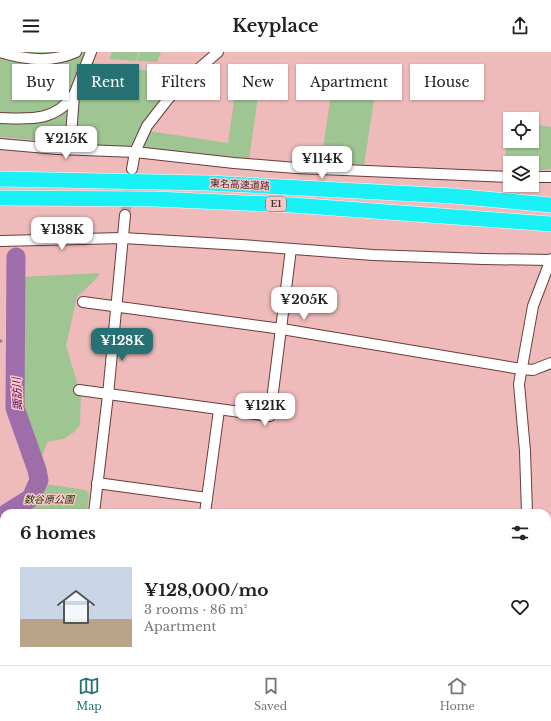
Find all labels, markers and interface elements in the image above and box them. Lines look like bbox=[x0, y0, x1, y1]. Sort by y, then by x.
icon: menu bbox=[20, 15, 42, 37]
text: Keyplace bbox=[232, 15, 319, 37]
icon: share bbox=[509, 15, 531, 37]
chip: Buy bbox=[12, 64, 69, 100]
chip: Rent bbox=[77, 64, 139, 100]
chip: Filters bbox=[147, 64, 220, 100]
chip: New bbox=[228, 64, 288, 100]
chip: Apartment bbox=[296, 64, 402, 100]
chip: House bbox=[410, 64, 484, 100]
map controls bbox=[503, 112, 539, 192]
button: locate bbox=[503, 112, 539, 148]
pin: ¥215K bbox=[38, 126, 94, 160]
text: ¥215K bbox=[44, 130, 88, 147]
pin: ¥114K bbox=[294, 146, 350, 180]
text: ¥114K bbox=[301, 150, 343, 167]
button: layers bbox=[503, 156, 539, 192]
street label: 東名高速道路 bbox=[210, 176, 270, 193]
road number: E1 bbox=[266, 197, 286, 211]
pin: ¥138K bbox=[34, 217, 90, 251]
text: ¥138K bbox=[40, 221, 84, 238]
pin: ¥205K bbox=[276, 287, 332, 321]
text: ¥205K bbox=[280, 291, 328, 308]
pin: ¥128K bbox=[94, 328, 150, 362]
text: ¥128K bbox=[100, 332, 144, 349]
water label: 諏訪川 bbox=[9, 376, 25, 411]
pin: ¥121K bbox=[237, 393, 293, 427]
text: ¥121K bbox=[244, 397, 286, 414]
park label: 数谷原公園 bbox=[24, 493, 76, 506]
icon: filters bbox=[509, 522, 531, 544]
text: 6 homes bbox=[20, 523, 96, 544]
text: ¥128,000/mo bbox=[144, 580, 269, 601]
icon: home bbox=[52, 583, 100, 631]
icon: heart bbox=[509, 596, 531, 618]
text: 3 rooms · 86 m² bbox=[144, 601, 247, 618]
text: Apartment bbox=[144, 618, 216, 635]
tab: Map bbox=[76, 675, 102, 713]
tab: Saved bbox=[254, 675, 287, 713]
tab: Home bbox=[440, 675, 475, 713]

